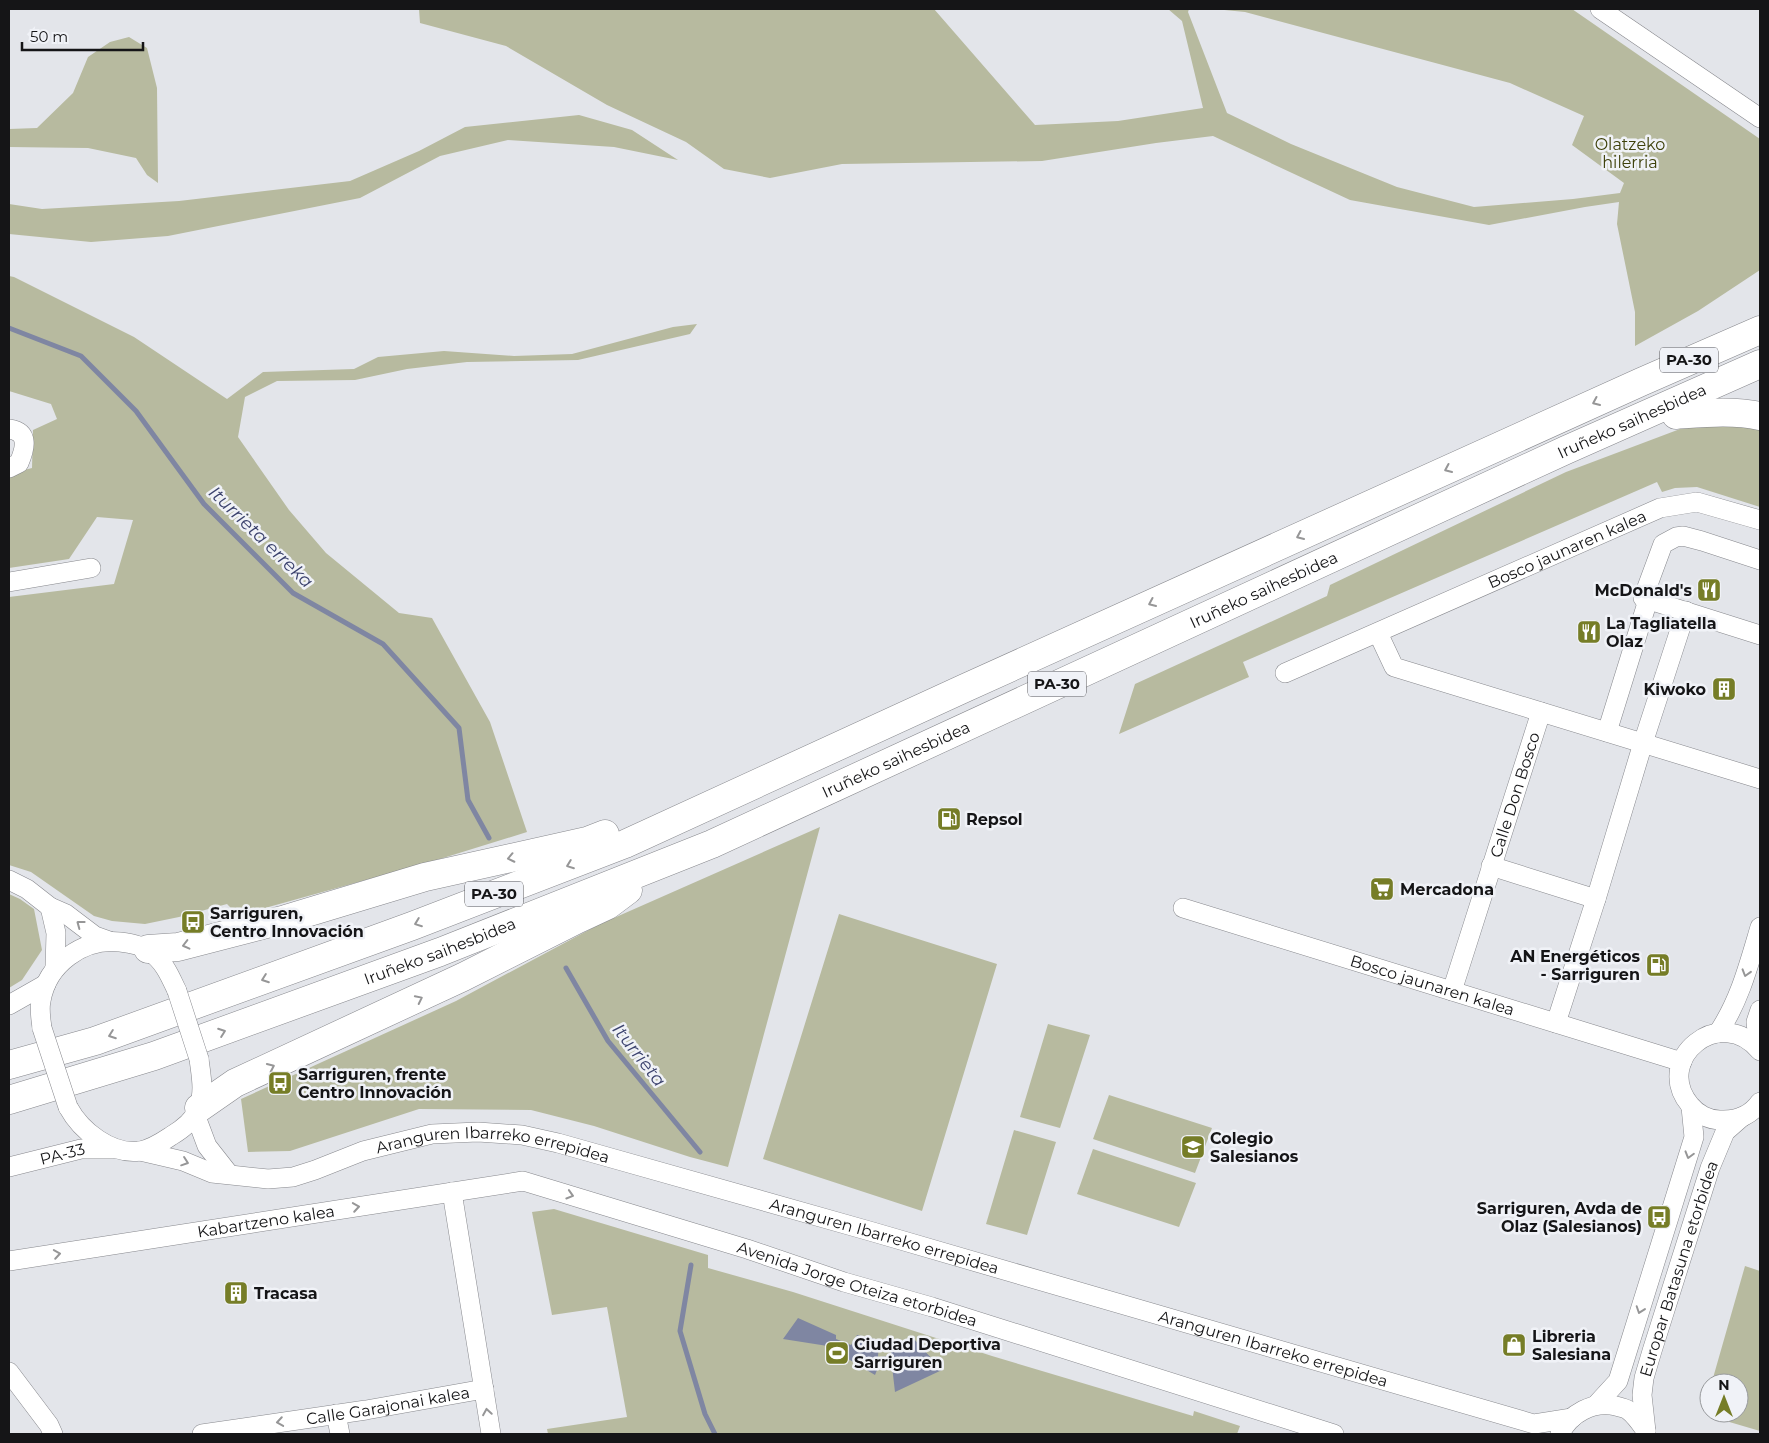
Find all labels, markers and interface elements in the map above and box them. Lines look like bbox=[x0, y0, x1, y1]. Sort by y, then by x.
scale bar bbox=[22, 20, 144, 52]
text: 50 m bbox=[30, 27, 68, 46]
park label: Olatzeko hilerria bbox=[1595, 135, 1665, 172]
road number: PA-30 bbox=[1660, 348, 1718, 372]
street label: Iruñeko saihesbidea bbox=[1555, 380, 1709, 463]
one-way arrow bbox=[1592, 395, 1601, 406]
one-way arrow bbox=[1444, 463, 1453, 473]
water label: Iturrieta erreka bbox=[204, 482, 318, 592]
street label: Bosco jaunaren kalea bbox=[1485, 506, 1649, 593]
one-way arrow bbox=[1296, 530, 1305, 540]
street label: Iruñeko saihesbidea bbox=[1187, 548, 1341, 632]
restaurant icon: McDonald's bbox=[1696, 577, 1722, 603]
place label: McDonald's bbox=[1595, 581, 1692, 600]
one-way arrow bbox=[1148, 597, 1157, 607]
place label: La Tagliatella Olaz bbox=[1606, 614, 1717, 651]
restaurant icon: La Tagliatella Olaz bbox=[1576, 619, 1602, 645]
road number: PA-30 bbox=[1028, 672, 1086, 696]
building icon: Kiwoko bbox=[1711, 676, 1737, 702]
place label: Kiwoko bbox=[1644, 680, 1706, 699]
street label: Iruñeko saihesbidea bbox=[819, 717, 973, 802]
street label: Calle Don Bosco bbox=[1486, 730, 1544, 860]
fuel station icon: Repsol bbox=[936, 806, 962, 832]
place label: Repsol bbox=[966, 810, 1023, 829]
one-way arrow bbox=[507, 852, 516, 863]
one-way arrow bbox=[566, 860, 574, 870]
supermarket icon: Mercadona bbox=[1369, 876, 1395, 902]
place label: Mercadona bbox=[1400, 880, 1494, 899]
road number: PA-30 bbox=[465, 882, 523, 906]
place label: Sarriguren, Centro Innovación bbox=[210, 904, 364, 941]
bus stop icon: Sarriguren, Centro Innovación bbox=[180, 909, 206, 935]
street label: Iruñeko saihesbidea bbox=[361, 914, 519, 989]
one-way arrow bbox=[414, 917, 423, 928]
one-way arrow bbox=[76, 921, 86, 930]
one-way arrow bbox=[181, 939, 190, 950]
place label: AN Energéticos - Sarriguren bbox=[1509, 947, 1640, 984]
street label: Bosco jaunaren kalea bbox=[1348, 951, 1517, 1020]
fuel station icon: AN Energéticos - Sarriguren bbox=[1645, 952, 1671, 978]
one-way arrow bbox=[1741, 968, 1751, 977]
one-way arrow bbox=[261, 973, 270, 983]
one-way arrow bbox=[414, 995, 423, 1005]
water label: Iturrieta bbox=[608, 1019, 670, 1091]
one-way arrow bbox=[217, 1028, 226, 1038]
one-way arrow bbox=[109, 1029, 117, 1039]
one-way arrow bbox=[266, 1063, 275, 1073]
place label: Sarriguren, frente Centro Innovación bbox=[298, 1065, 452, 1102]
bus stop icon: Sarriguren, frente Centro Innovación bbox=[267, 1070, 293, 1096]
street label: Aranguren Ibarreko errepidea bbox=[374, 1123, 612, 1167]
place label: Colegio Salesianos bbox=[1210, 1129, 1299, 1166]
school or university icon: Colegio Salesianos bbox=[1180, 1134, 1206, 1160]
street label: PA-33 bbox=[38, 1139, 87, 1169]
one-way arrow bbox=[1684, 1150, 1694, 1158]
one-way arrow bbox=[180, 1156, 188, 1166]
street label: Europar Batasuna etorbidea bbox=[1636, 1158, 1722, 1379]
one-way arrow bbox=[565, 1190, 573, 1200]
street label: Aranguren Ibarreko errepidea bbox=[767, 1194, 1001, 1278]
place label: Sarriguren, Avda de Olaz (Salesianos) bbox=[1477, 1199, 1642, 1236]
street label: Kabartzeno kalea bbox=[196, 1201, 336, 1242]
one-way arrow bbox=[352, 1203, 360, 1213]
bus stop icon: Sarriguren, Avda de Olaz (Salesianos) bbox=[1646, 1204, 1672, 1230]
street label: Avenida Jorge Oteiza etorbidea bbox=[735, 1238, 980, 1331]
one-way arrow bbox=[53, 1249, 61, 1259]
building icon: Tracasa bbox=[223, 1280, 249, 1306]
place label: Tracasa bbox=[254, 1284, 318, 1303]
one-way arrow bbox=[1636, 1305, 1646, 1314]
street label: Aranguren Ibarreko errepidea bbox=[1156, 1307, 1390, 1391]
place label: Libreria Salesiana bbox=[1532, 1327, 1611, 1364]
shop icon: Libreria Salesiana bbox=[1501, 1332, 1527, 1358]
place label: Ciudad Deportiva Sarriguren bbox=[854, 1335, 1001, 1372]
sports icon: Ciudad Deportiva Sarriguren bbox=[824, 1340, 850, 1366]
north arrow bbox=[1699, 1373, 1749, 1423]
text: N bbox=[1718, 1376, 1730, 1394]
street label: Calle Garajonai kalea bbox=[305, 1383, 471, 1429]
one-way arrow bbox=[483, 1407, 493, 1416]
one-way arrow bbox=[276, 1416, 284, 1427]

